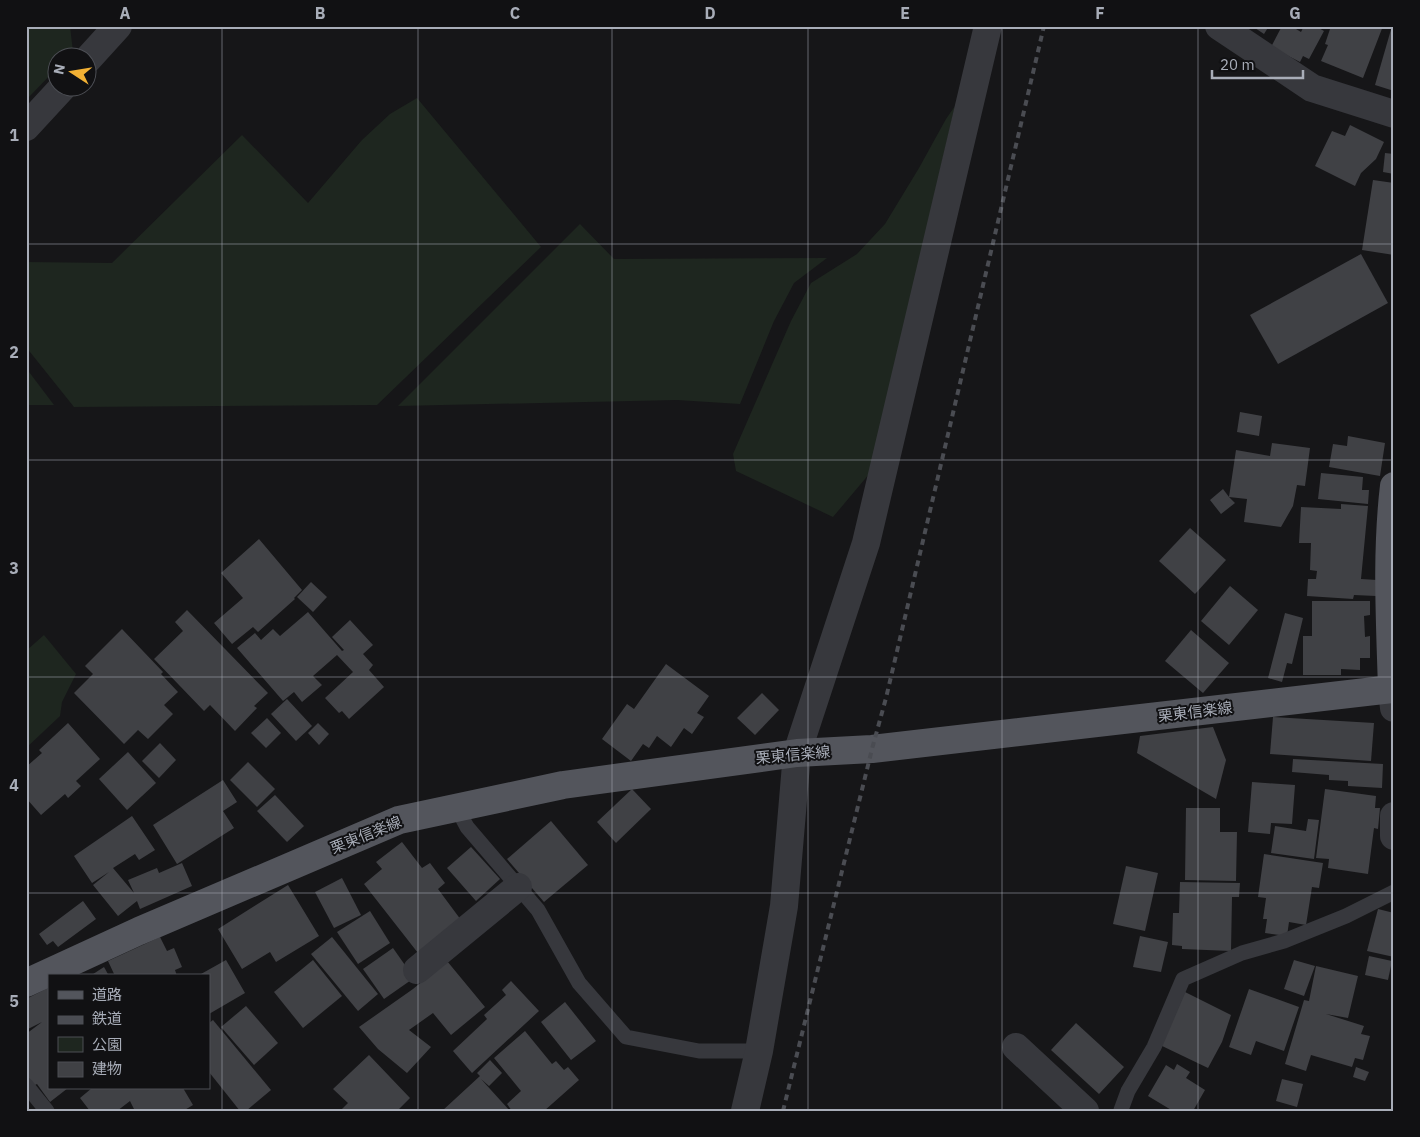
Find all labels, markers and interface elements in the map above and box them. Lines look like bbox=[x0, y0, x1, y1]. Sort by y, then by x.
text: A bbox=[120, 3, 131, 23]
text: B bbox=[315, 3, 326, 23]
text: C bbox=[510, 3, 520, 23]
text: D bbox=[704, 3, 716, 23]
text: E bbox=[900, 3, 910, 23]
text: F bbox=[1095, 3, 1105, 23]
text: G bbox=[1289, 3, 1301, 23]
north arrow bbox=[48, 48, 98, 98]
scale bar bbox=[1212, 48, 1304, 80]
text: 20 m bbox=[1220, 55, 1255, 74]
text: N bbox=[49, 62, 69, 76]
text: 1 bbox=[9, 125, 19, 145]
text: 2 bbox=[9, 342, 19, 362]
text: 3 bbox=[9, 558, 19, 578]
street label: 栗東信楽線 bbox=[1157, 698, 1233, 726]
street label: 栗東信楽線 bbox=[755, 742, 831, 767]
text: 4 bbox=[9, 775, 19, 795]
street label: 栗東信楽線 bbox=[327, 812, 404, 857]
legend bbox=[48, 974, 210, 1090]
text: 道路 bbox=[92, 985, 122, 1004]
text: 5 bbox=[9, 991, 19, 1011]
text: 鉄道 bbox=[92, 1009, 122, 1028]
text: 公園 bbox=[92, 1035, 122, 1054]
text: 建物 bbox=[92, 1059, 122, 1078]

